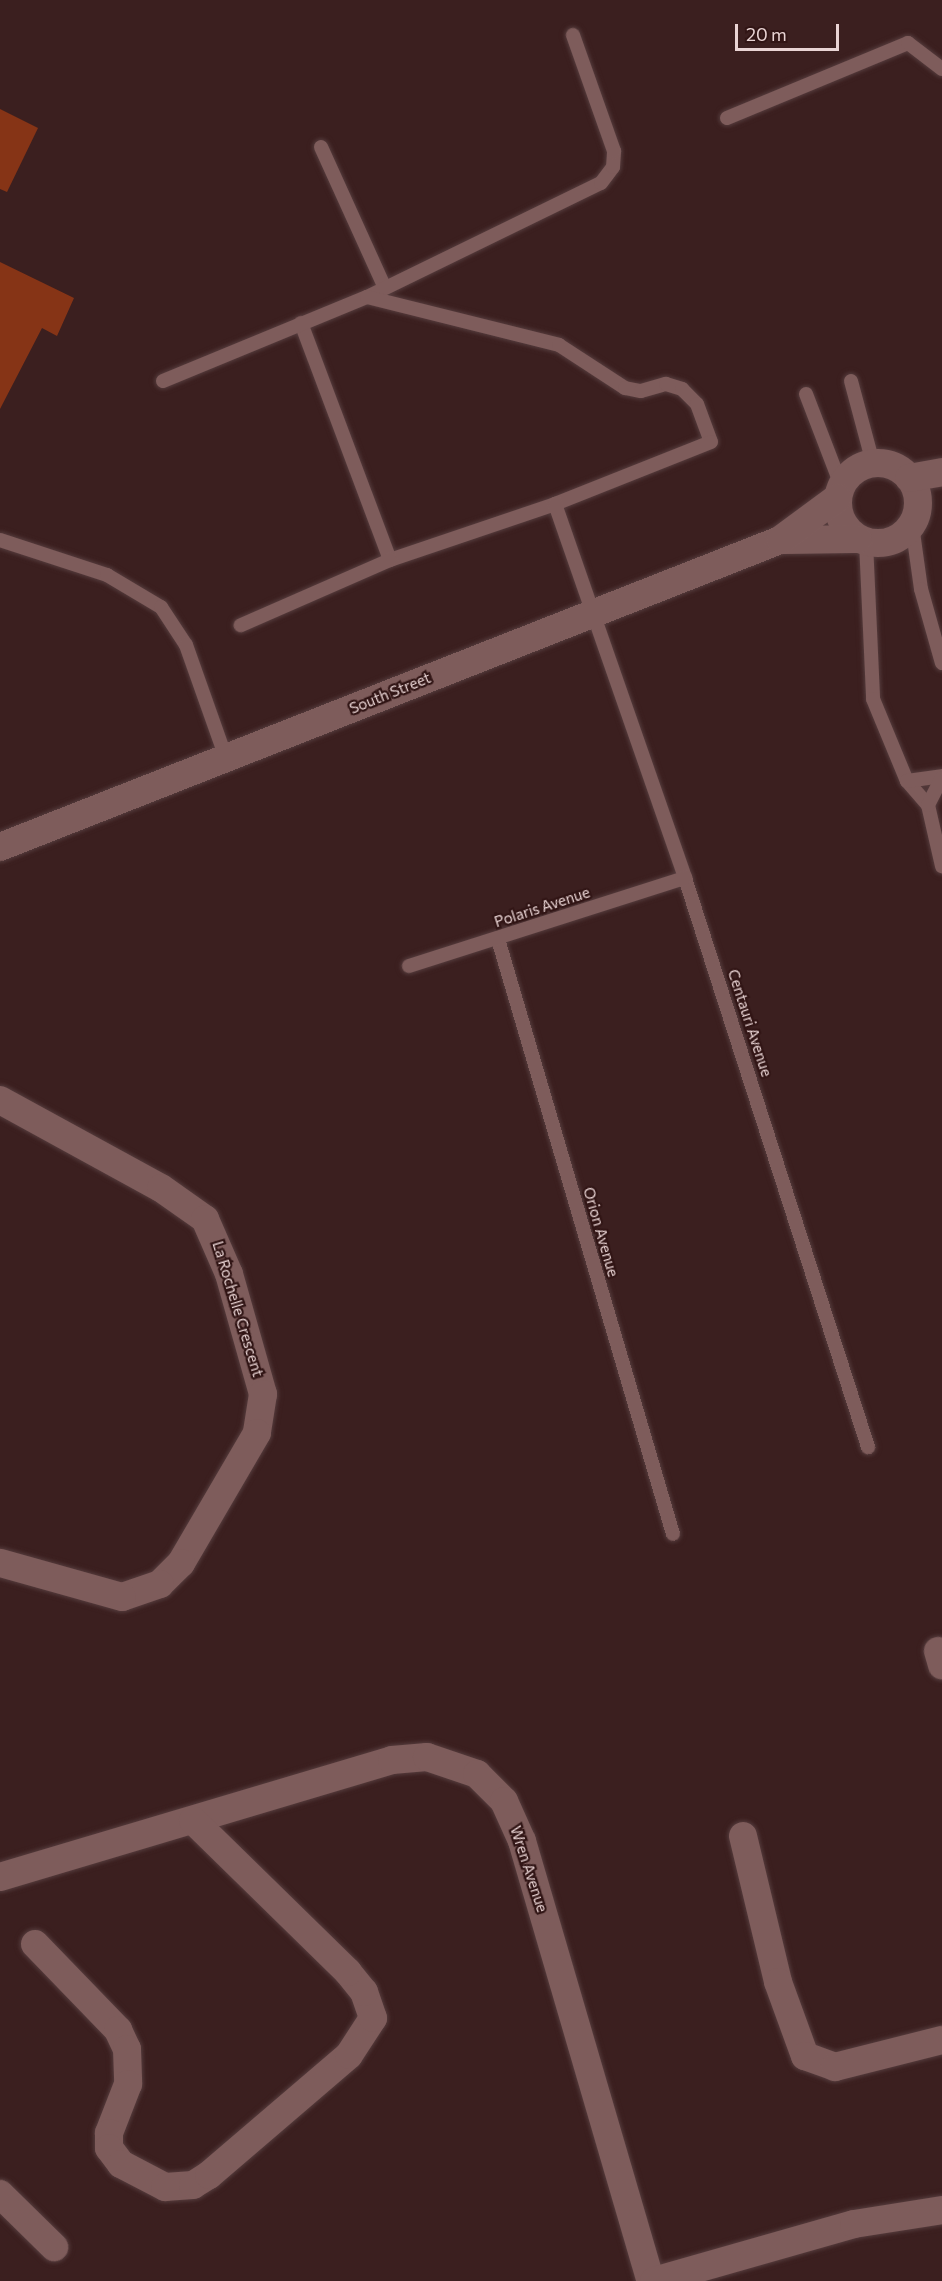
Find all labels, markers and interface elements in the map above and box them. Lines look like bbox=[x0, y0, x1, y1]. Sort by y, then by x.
scale bar bbox=[738, 12, 842, 50]
text: 20 m bbox=[746, 23, 787, 45]
street label: South Street bbox=[347, 669, 433, 717]
street label: Polaris Avenue bbox=[492, 883, 592, 931]
street label: Centauri Avenue bbox=[724, 967, 776, 1079]
street label: Orion Avenue bbox=[580, 1185, 622, 1279]
street label: La Rochelle Crescent bbox=[209, 1239, 267, 1379]
street label: Wren Avenue bbox=[507, 1824, 551, 1914]

